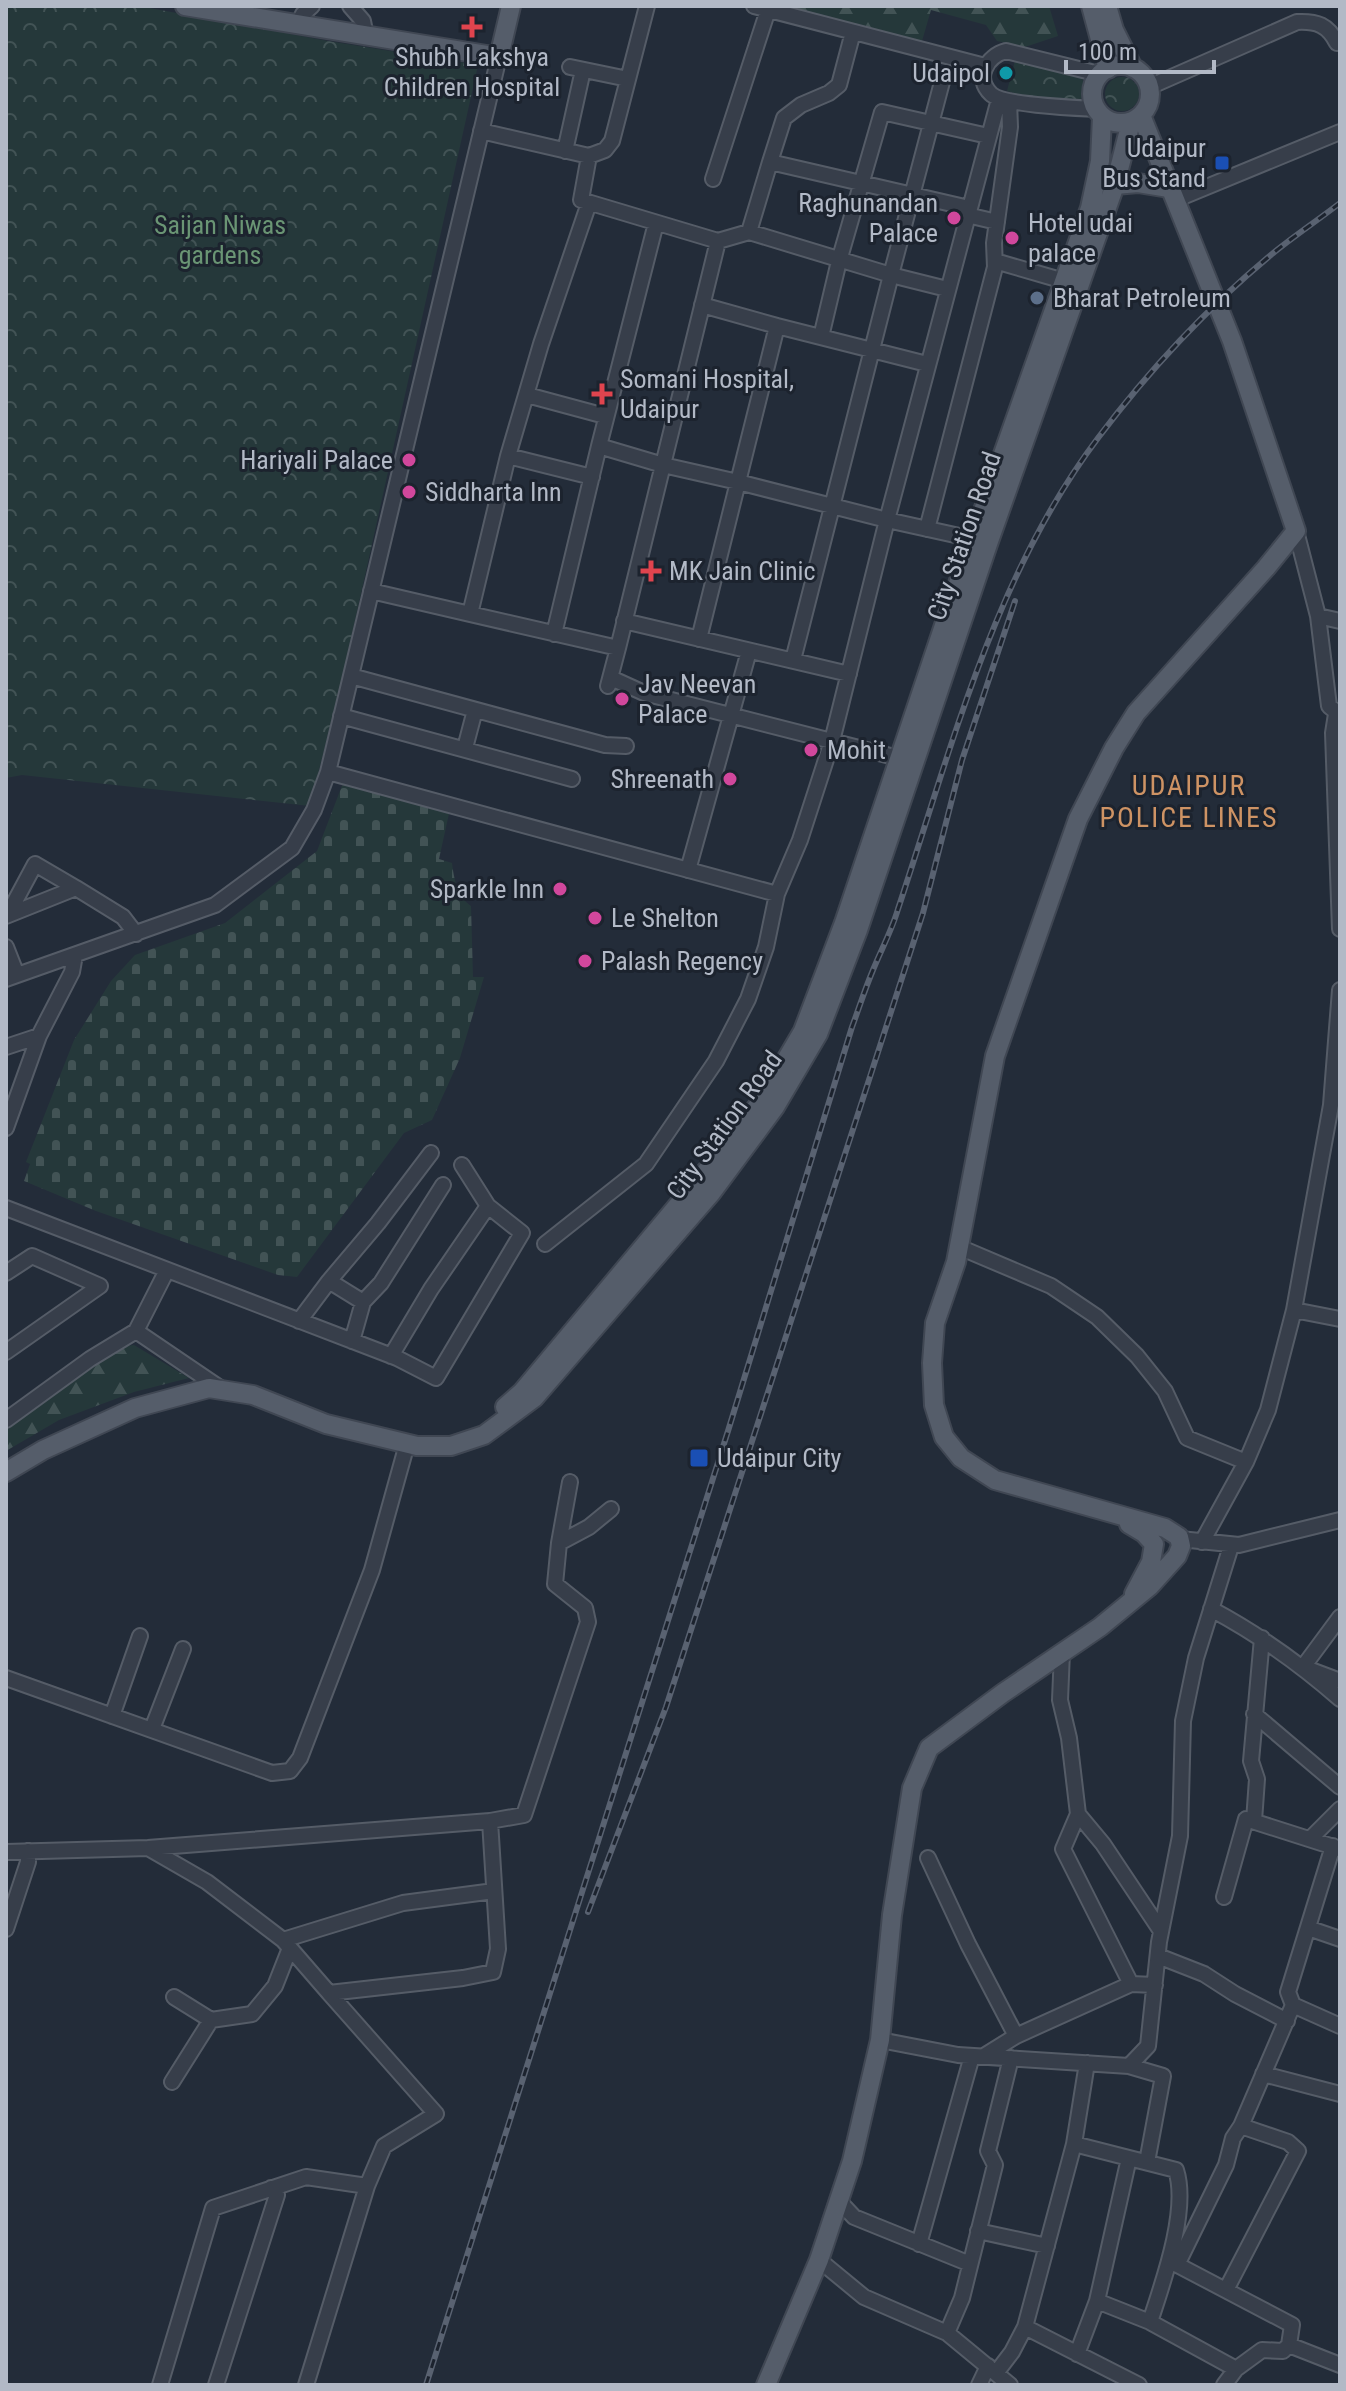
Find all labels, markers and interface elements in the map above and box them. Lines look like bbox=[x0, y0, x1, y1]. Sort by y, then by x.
marker: Shubh Lakshya Children Hospital bbox=[461, 16, 483, 38]
scale bar bbox=[1066, 24, 1214, 74]
text: 100 m bbox=[1078, 38, 1137, 66]
place label: Shubh Lakshya Children Hospital bbox=[384, 42, 560, 102]
place label: Udaipol bbox=[912, 58, 990, 88]
marker: Udaipol bbox=[997, 64, 1015, 82]
place label: Udaipur Bus Stand bbox=[1102, 133, 1206, 193]
marker: Udaipur Bus Stand bbox=[1213, 154, 1231, 172]
place label: Raghunandan Palace bbox=[798, 188, 938, 248]
place label: Hotel udai palace bbox=[1028, 208, 1133, 268]
marker: Raghunandan Palace bbox=[945, 209, 963, 227]
park label: Saijan Niwas gardens bbox=[154, 210, 286, 270]
marker: Hotel udai palace bbox=[1003, 229, 1021, 247]
place label: Bharat Petroleum bbox=[1053, 283, 1231, 313]
marker: Bharat Petroleum bbox=[1028, 289, 1046, 307]
place label: Somani Hospital, Udaipur bbox=[620, 364, 794, 424]
marker: Somani Hospital, Udaipur bbox=[591, 383, 613, 405]
place label: Hariyali Palace bbox=[240, 445, 393, 475]
street label: City Station Road bbox=[921, 448, 1007, 624]
marker: Hariyali Palace bbox=[400, 451, 418, 469]
place label: Siddharta Inn bbox=[425, 477, 562, 507]
marker: Siddharta Inn bbox=[400, 483, 418, 501]
place label: MK Jain Clinic bbox=[669, 556, 816, 586]
marker: MK Jain Clinic bbox=[640, 560, 662, 582]
place label: Jav Neevan Palace bbox=[638, 669, 756, 729]
marker: Jav Neevan Palace bbox=[613, 690, 631, 708]
place label: Mohit bbox=[827, 735, 886, 765]
marker: Mohit bbox=[802, 741, 820, 759]
place label: Shreenath bbox=[611, 764, 714, 794]
district label: UDAIPUR POLICE LINES bbox=[1100, 769, 1278, 834]
marker: Shreenath bbox=[721, 770, 739, 788]
place label: Sparkle Inn bbox=[430, 874, 544, 904]
marker: Sparkle Inn bbox=[551, 880, 569, 898]
place label: Le Shelton bbox=[611, 903, 719, 933]
marker: Le Shelton bbox=[586, 909, 604, 927]
place label: Palash Regency bbox=[601, 946, 763, 976]
marker: Palash Regency bbox=[576, 952, 594, 970]
street label: City Station Road bbox=[660, 1045, 788, 1205]
place label: Udaipur City bbox=[717, 1443, 842, 1473]
marker: Udaipur City bbox=[688, 1447, 710, 1469]

